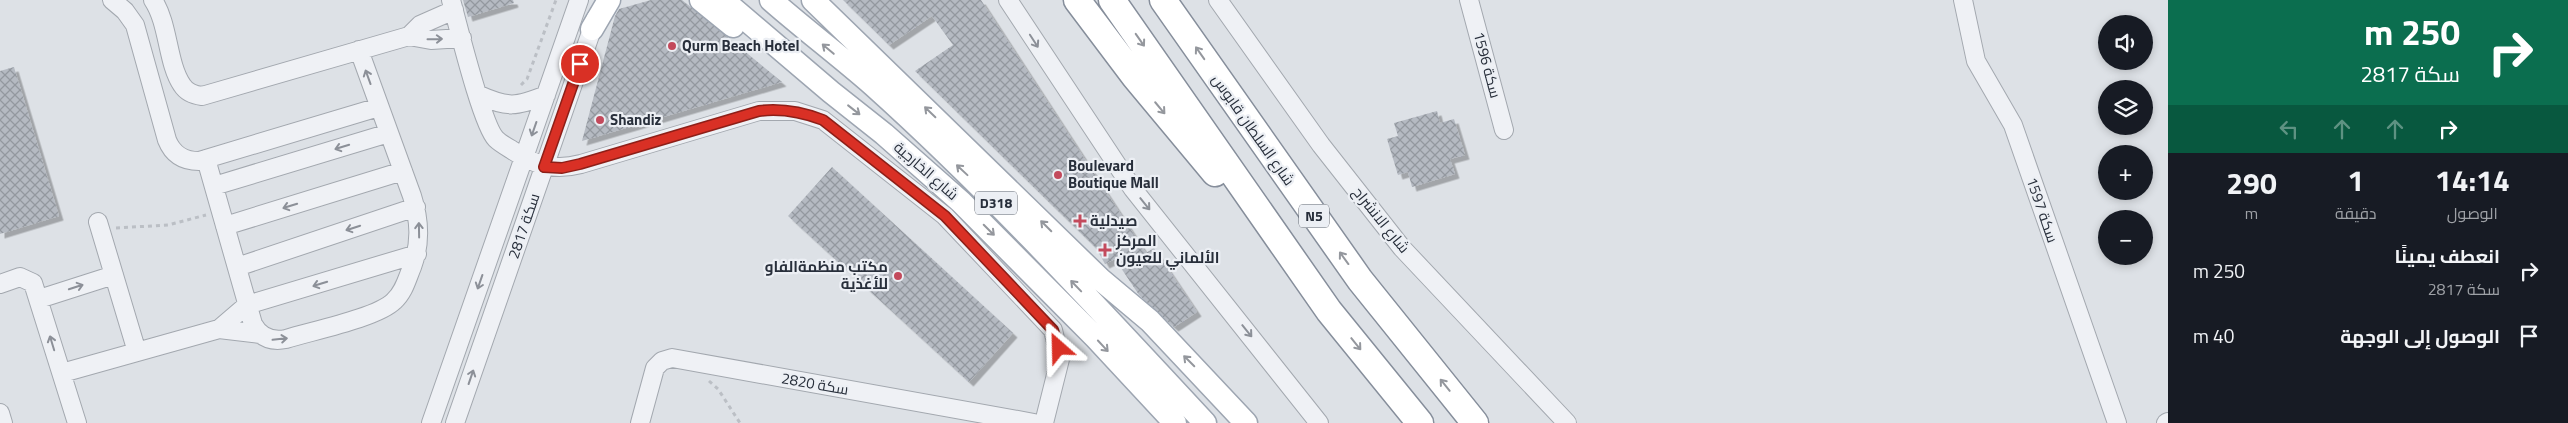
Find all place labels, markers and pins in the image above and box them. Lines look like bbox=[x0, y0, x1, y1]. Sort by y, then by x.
place label: Qurm Beach Hotel bbox=[682, 34, 799, 57]
marker: Qurm Beach Hotel bbox=[666, 40, 678, 52]
pin bbox=[559, 43, 601, 85]
place label: Shandiz bbox=[610, 108, 662, 131]
marker: Shandiz bbox=[594, 114, 606, 126]
place label: Boulevard Boutique Mall bbox=[1068, 154, 1159, 194]
marker: Boulevard Boutique Mall bbox=[1052, 169, 1064, 181]
place label: صيدلية bbox=[1090, 209, 1138, 232]
marker: صيدلية bbox=[1074, 215, 1086, 227]
place label: المركز الألماني للعيون bbox=[1115, 229, 1219, 270]
marker: المركز الألماني للعيون bbox=[1098, 243, 1112, 257]
place label: مكتب منظمةالفاو للأغذية bbox=[765, 255, 888, 295]
marker: مكتب منظمةالفاو للأغذية bbox=[892, 270, 904, 282]

